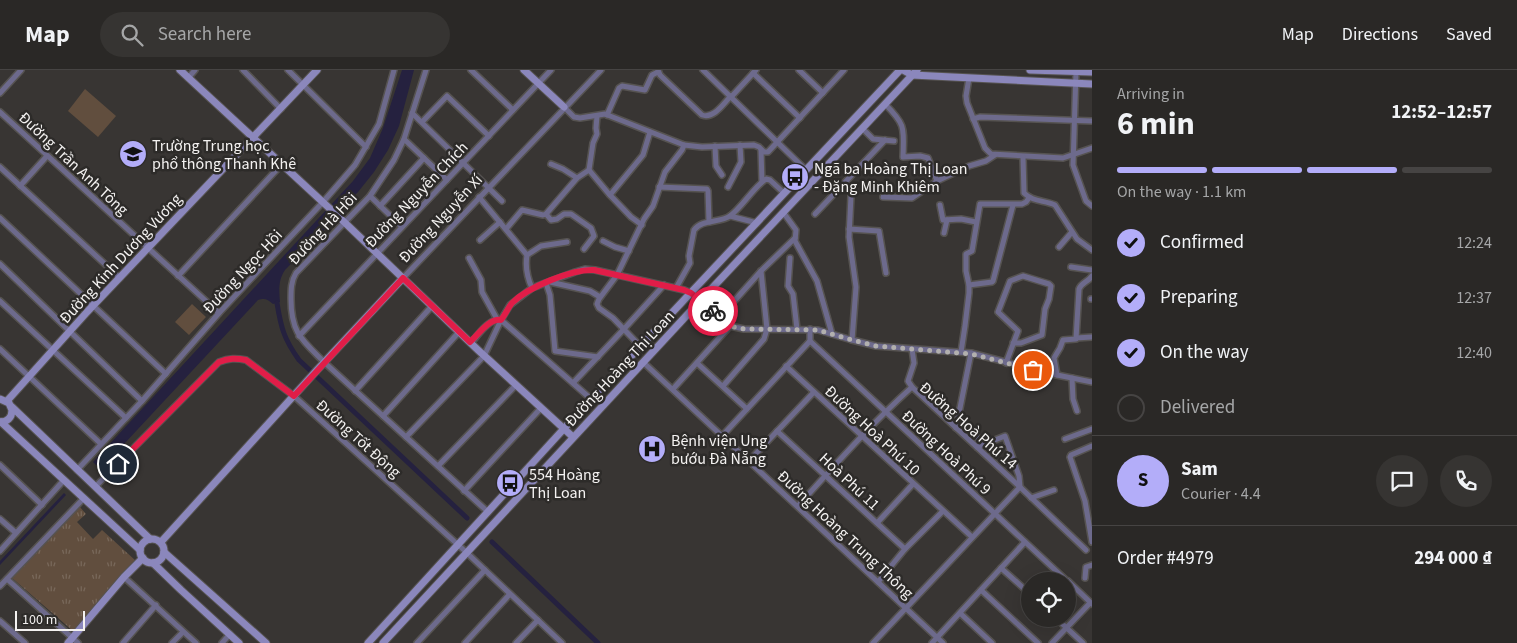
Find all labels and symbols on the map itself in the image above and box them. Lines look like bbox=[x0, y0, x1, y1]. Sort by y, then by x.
street label: Đường Trần Anh Tông bbox=[14, 107, 133, 221]
place label: Trường Trung học phổ thông Thanh Khê bbox=[152, 135, 296, 175]
street label: Đường Nguyễn Chích bbox=[360, 137, 473, 253]
school or university icon: Trường Trung học phổ thông Thanh Khê bbox=[118, 139, 148, 169]
place label: Ngã ba Hoàng Thị Loan - Đặng Minh Khiêm bbox=[814, 158, 968, 198]
bus stop icon: Ngã ba Hoàng Thị Loan - Đặng Minh Khiêm bbox=[780, 162, 810, 192]
street label: Đường Nguyễn Xí bbox=[394, 169, 488, 268]
street label: Đường Hà Hồi bbox=[283, 187, 362, 270]
street label: Đường Kinh Dương Vương bbox=[55, 189, 187, 329]
street label: Đường Ngọc Hồi bbox=[198, 225, 288, 319]
courier bbox=[688, 286, 738, 336]
street label: Đường Hoàng Thị Loan bbox=[560, 306, 680, 432]
pin bbox=[1012, 349, 1054, 391]
street label: Đường Hoà Phú 14 bbox=[915, 377, 1022, 475]
street label: Đường Hoà Phú 10 bbox=[820, 381, 925, 481]
street label: Đường Tốt Động bbox=[311, 395, 406, 483]
street label: Đường Hoà Phú 9 bbox=[897, 405, 996, 500]
place label: Bệnh viện Ung bướu Đà Nẵng bbox=[671, 430, 767, 470]
hospital icon: Bệnh viện Ung bướu Đà Nẵng bbox=[637, 434, 667, 464]
pin bbox=[97, 443, 139, 485]
street label: Hoà Phú 11 bbox=[814, 448, 885, 516]
place label: 554 Hoàng Thị Loan bbox=[529, 464, 600, 504]
street label: Đường Hoàng Trung Thông bbox=[772, 466, 918, 604]
bus stop icon: 554 Hoàng Thị Loan bbox=[495, 468, 525, 498]
scale bar bbox=[15, 608, 85, 631]

